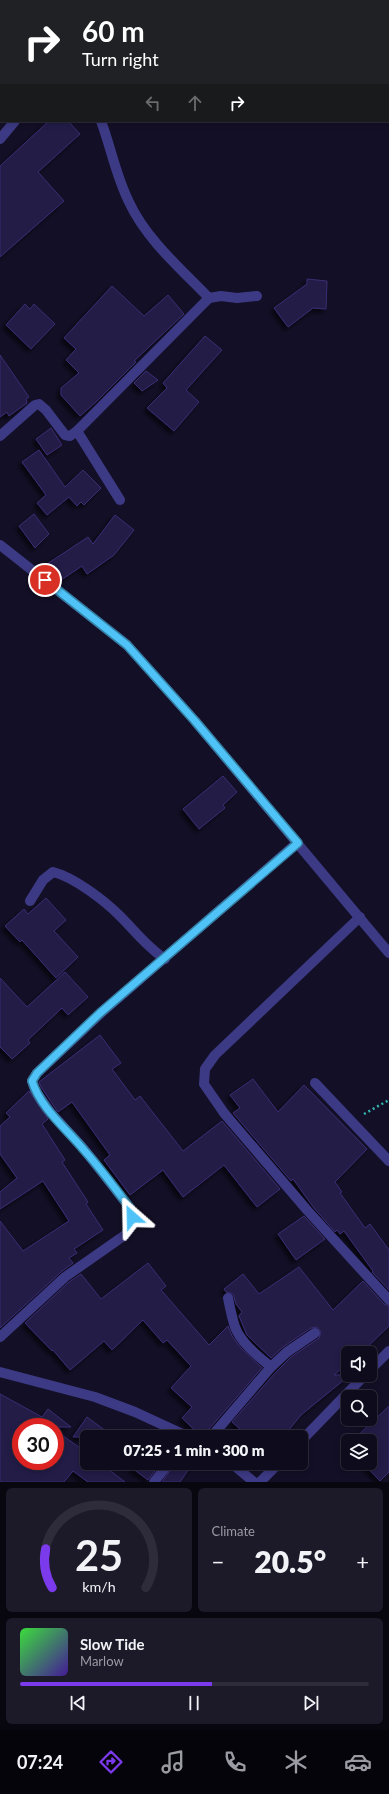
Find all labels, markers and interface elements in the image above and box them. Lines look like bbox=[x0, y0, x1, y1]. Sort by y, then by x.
text: 60 m bbox=[82, 14, 145, 48]
icon: right bbox=[16, 16, 68, 68]
text: Turn right bbox=[82, 48, 159, 70]
icon: left bbox=[142, 92, 164, 114]
icon: ahead bbox=[184, 92, 206, 114]
icon: right bbox=[226, 92, 248, 114]
pin bbox=[28, 563, 62, 597]
icon: arrive bbox=[34, 569, 56, 591]
position arrow bbox=[111, 1196, 153, 1238]
map controls bbox=[341, 1346, 377, 1470]
button: sound bbox=[341, 1346, 377, 1382]
button: search bbox=[341, 1390, 377, 1426]
speed limit sign: 30 bbox=[12, 1418, 64, 1470]
button: layers bbox=[341, 1434, 377, 1470]
text: 07:25 · 1 min · 300 m bbox=[123, 1441, 265, 1459]
text: Climate bbox=[212, 1523, 255, 1539]
text: 25 bbox=[75, 1530, 123, 1580]
text: 20.5° bbox=[254, 1543, 326, 1579]
text: − bbox=[212, 1548, 224, 1575]
text: + bbox=[356, 1548, 369, 1575]
text: km/h bbox=[82, 1578, 115, 1595]
text: Slow Tide bbox=[80, 1635, 145, 1653]
text: Marlow bbox=[80, 1653, 124, 1669]
icon: previous bbox=[67, 1692, 89, 1714]
icon: pause bbox=[183, 1692, 205, 1714]
icon: next bbox=[300, 1692, 322, 1714]
icon: directions bbox=[97, 1748, 125, 1776]
icon: music bbox=[159, 1748, 187, 1776]
icon: phone bbox=[221, 1748, 249, 1776]
icon: climate bbox=[282, 1748, 310, 1776]
icon: car bbox=[344, 1748, 372, 1776]
text: 07:24 bbox=[17, 1751, 63, 1773]

